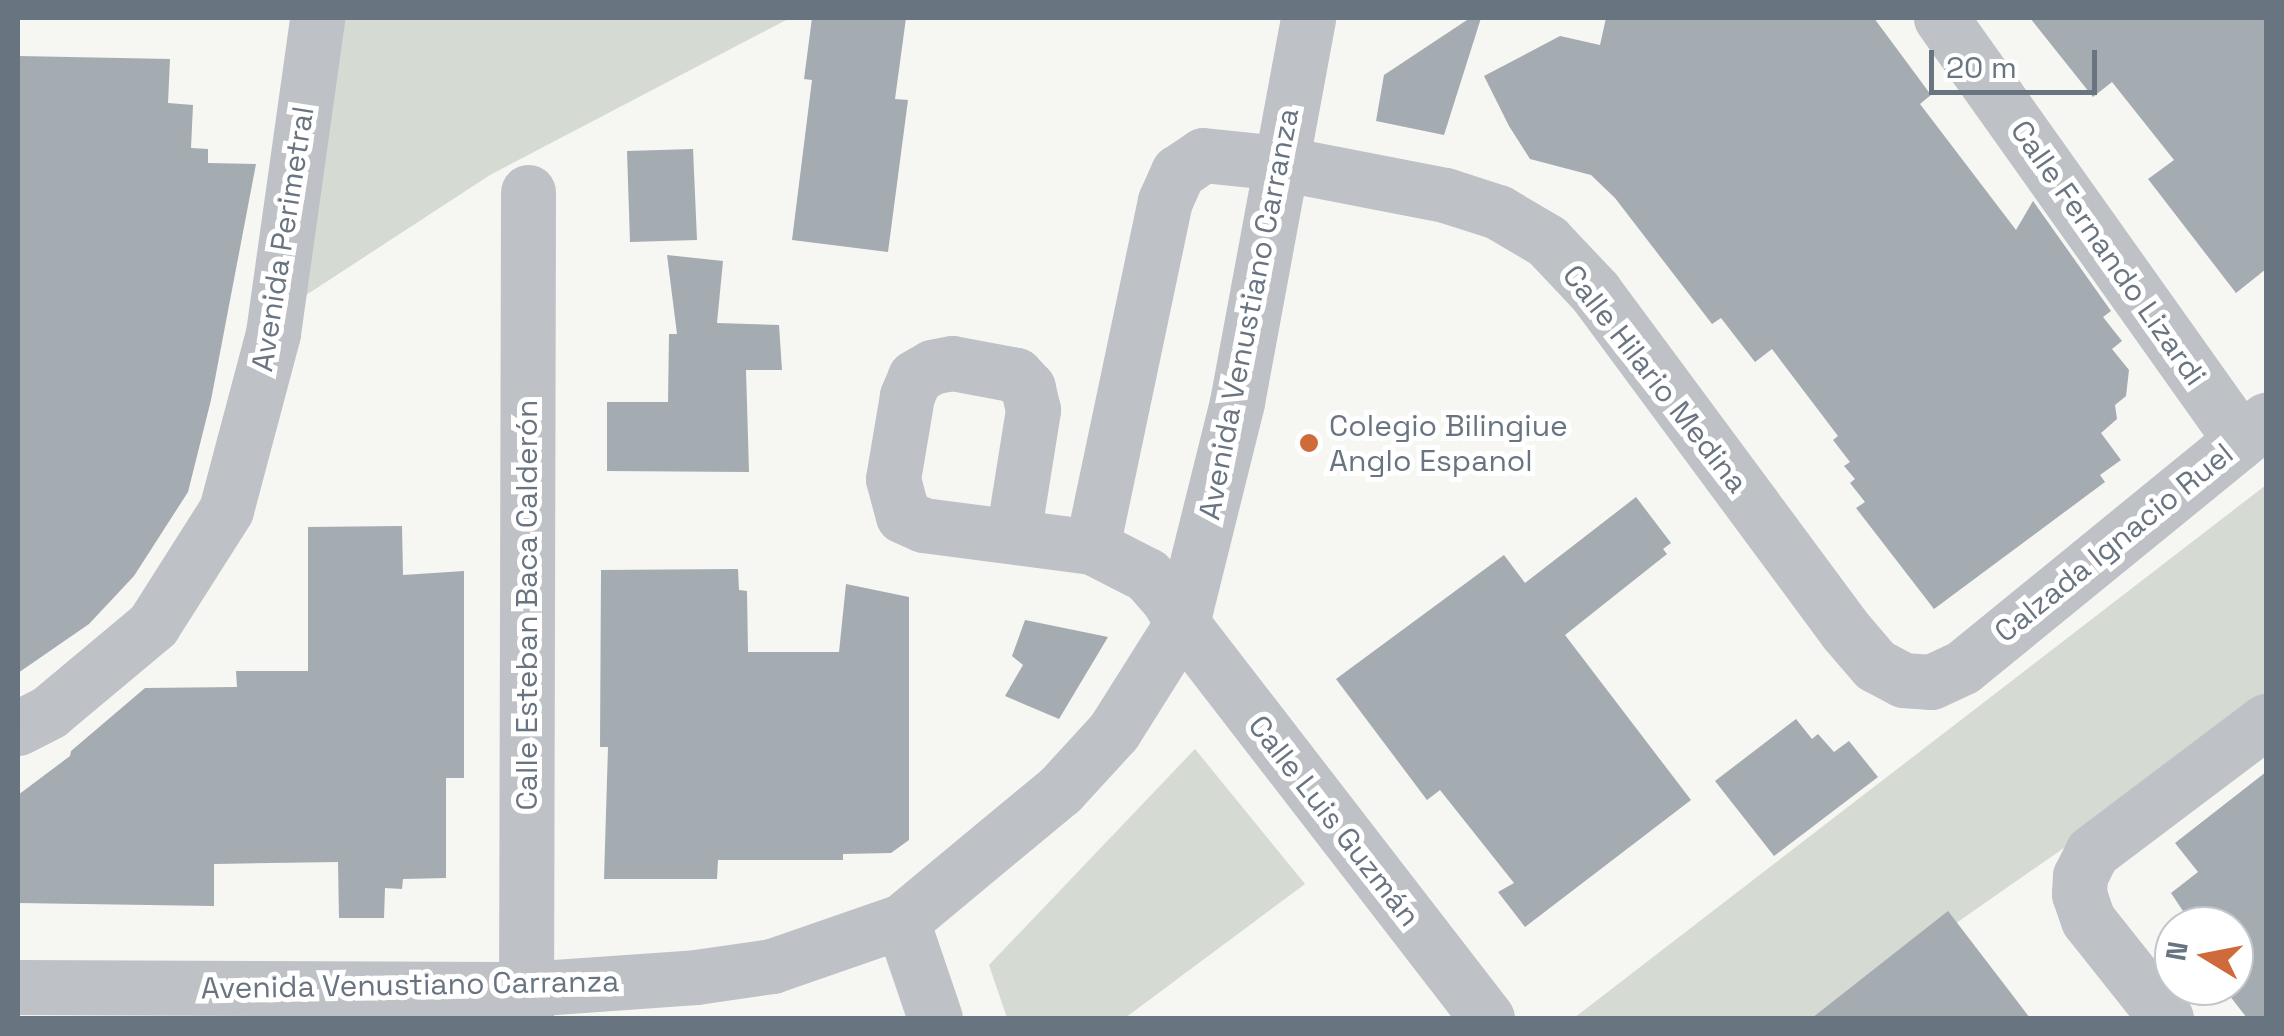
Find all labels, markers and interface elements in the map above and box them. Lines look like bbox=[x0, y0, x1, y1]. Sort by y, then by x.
scale bar bbox=[1934, 30, 2102, 92]
text: 20 m bbox=[1946, 48, 2017, 87]
street label: Avenida Perimetral bbox=[244, 104, 322, 374]
street label: Avenida Venustiano Carranza bbox=[1191, 105, 1307, 523]
street label: Calle Fernando Lizardi bbox=[2003, 114, 2213, 392]
street label: Calle Hilario Medina bbox=[1555, 258, 1755, 500]
street label: Calle Esteban Baca Calderón bbox=[509, 400, 545, 810]
place label: Colegio Bilingiue Anglo Espanol bbox=[1329, 408, 1568, 478]
marker: Colegio Bilingiue Anglo Espanol bbox=[1298, 432, 1320, 454]
street label: Calzada Ignacio Ruel bbox=[1988, 436, 2240, 650]
street label: Calle Luis Guzmán bbox=[1241, 709, 1427, 933]
north arrow bbox=[2154, 906, 2254, 1006]
text: N bbox=[2157, 939, 2196, 964]
street label: Avenida Venustiano Carranza bbox=[200, 963, 620, 1007]

